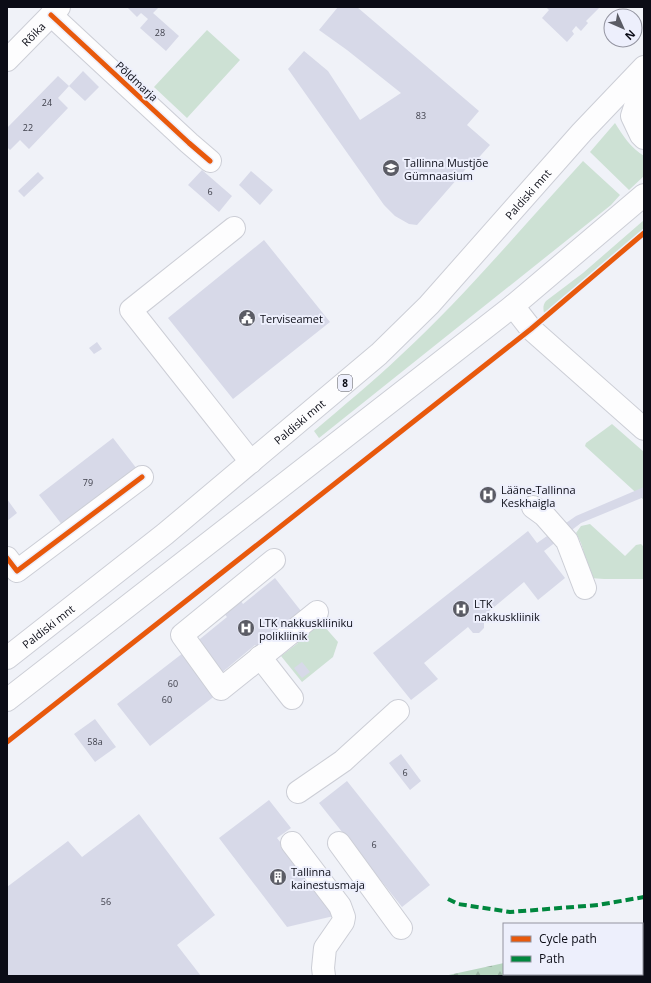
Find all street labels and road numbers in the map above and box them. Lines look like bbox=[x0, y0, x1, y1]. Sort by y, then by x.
street label: Rõika bbox=[18, 18, 48, 49]
street label: Põldmarja bbox=[113, 58, 161, 104]
street label: Paldiski mnt bbox=[501, 165, 554, 222]
road number: 8 bbox=[338, 375, 352, 391]
street label: Paldiski mnt bbox=[270, 395, 328, 447]
street label: Paldiski mnt bbox=[19, 601, 77, 651]

